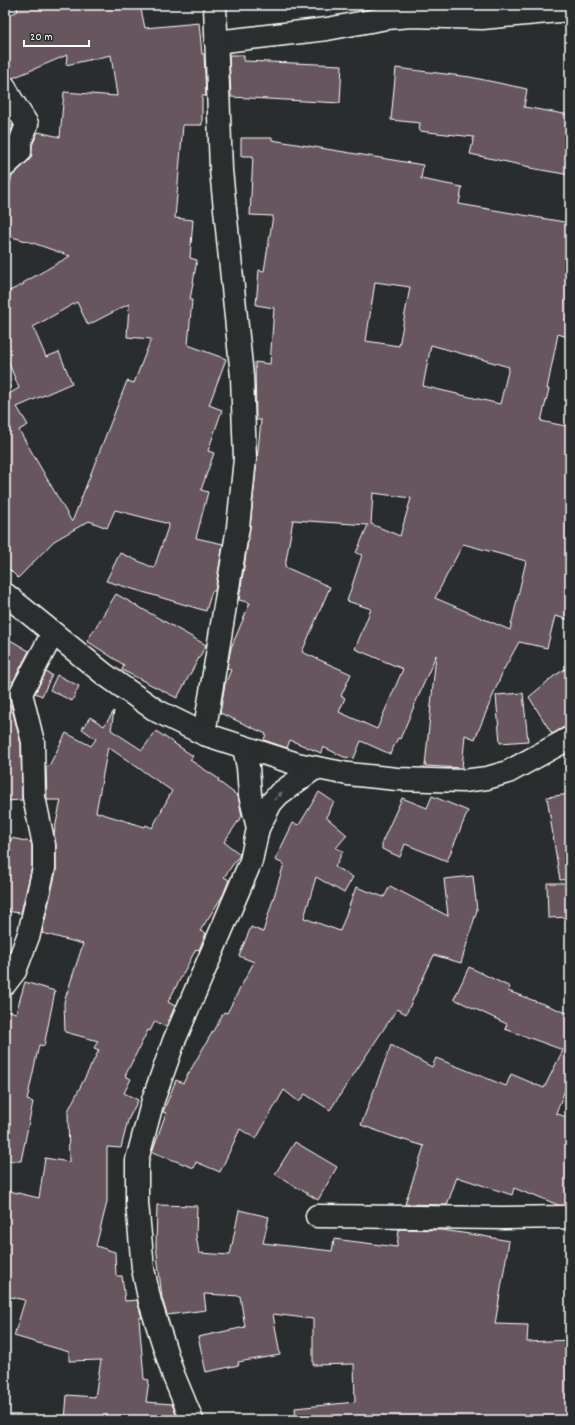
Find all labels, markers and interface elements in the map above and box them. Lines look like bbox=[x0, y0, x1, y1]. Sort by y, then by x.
scale bar bbox=[24, 22, 89, 48]
text: 20 m bbox=[30, 29, 53, 46]
one-way arrow bbox=[273, 791, 283, 801]

